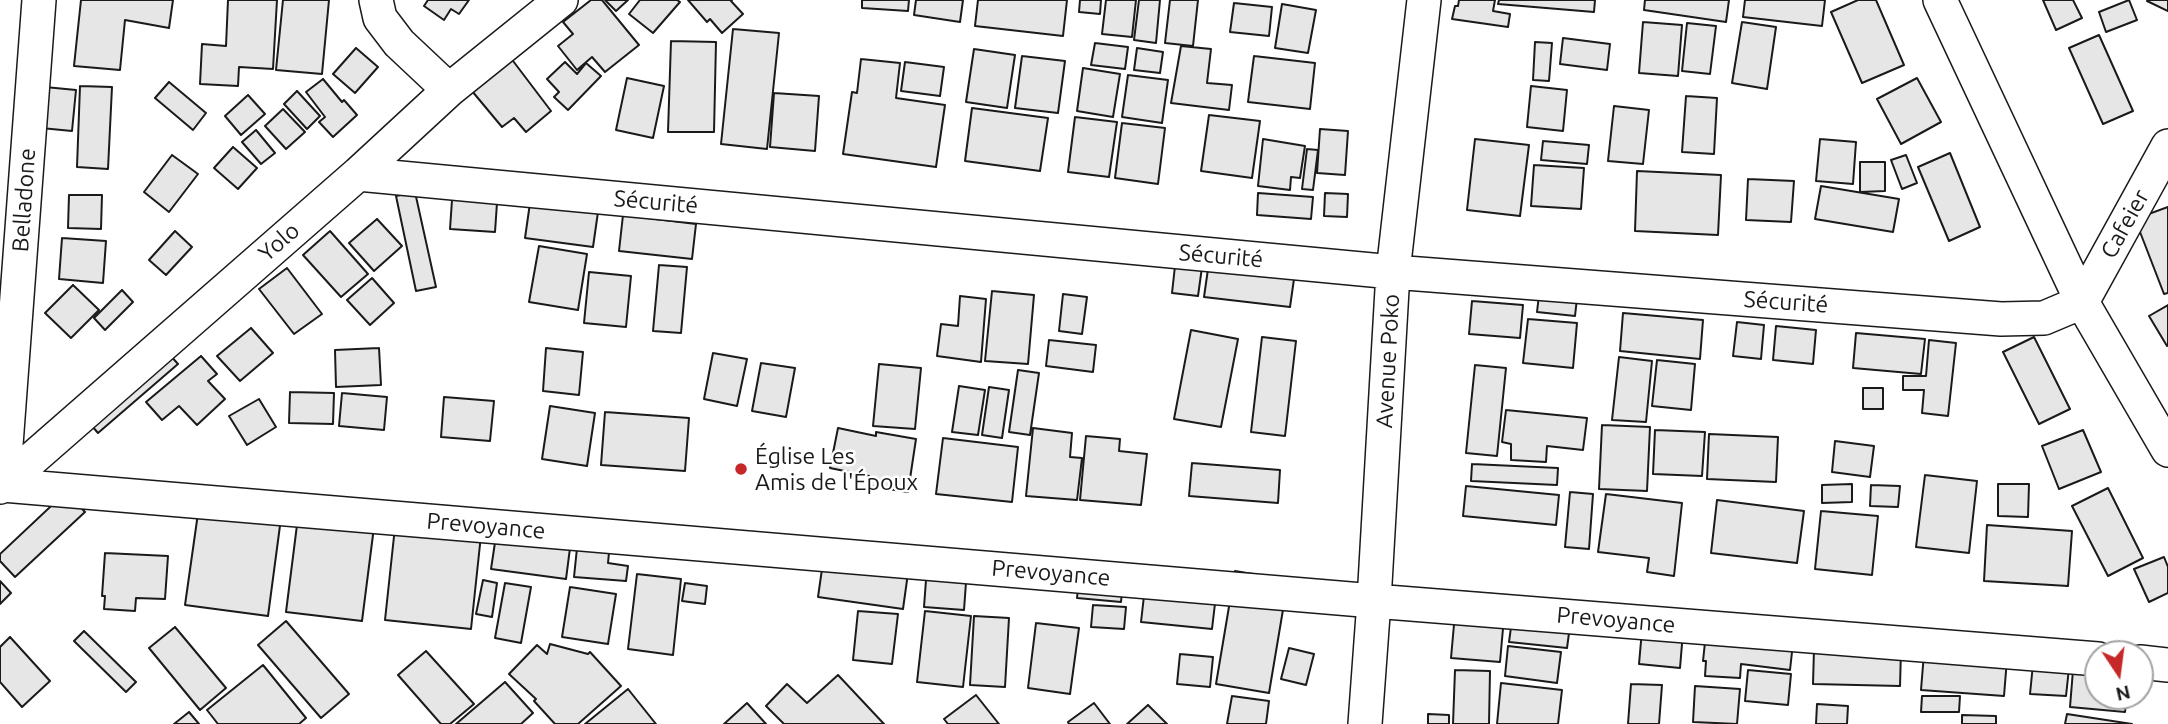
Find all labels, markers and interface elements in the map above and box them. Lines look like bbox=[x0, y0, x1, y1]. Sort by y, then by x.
street label: Belladone bbox=[7, 147, 41, 253]
street label: Sécurité bbox=[613, 185, 699, 219]
street label: Cafeier bbox=[2095, 185, 2155, 263]
street label: Yolo bbox=[253, 217, 305, 267]
street label: Sécurité bbox=[1178, 239, 1264, 273]
street label: Sécurité bbox=[1743, 285, 1829, 319]
street label: Avenue Poko bbox=[1371, 293, 1405, 429]
place label: Église Les Amis de l'Époux bbox=[755, 442, 918, 496]
marker: Église Les Amis de l'Époux bbox=[733, 461, 749, 477]
street label: Prevoyance bbox=[425, 507, 547, 545]
street label: Prevoyance bbox=[990, 554, 1112, 592]
street label: Prevoyance bbox=[1555, 601, 1677, 639]
north arrow bbox=[2084, 640, 2154, 710]
text: N bbox=[2114, 681, 2133, 706]

